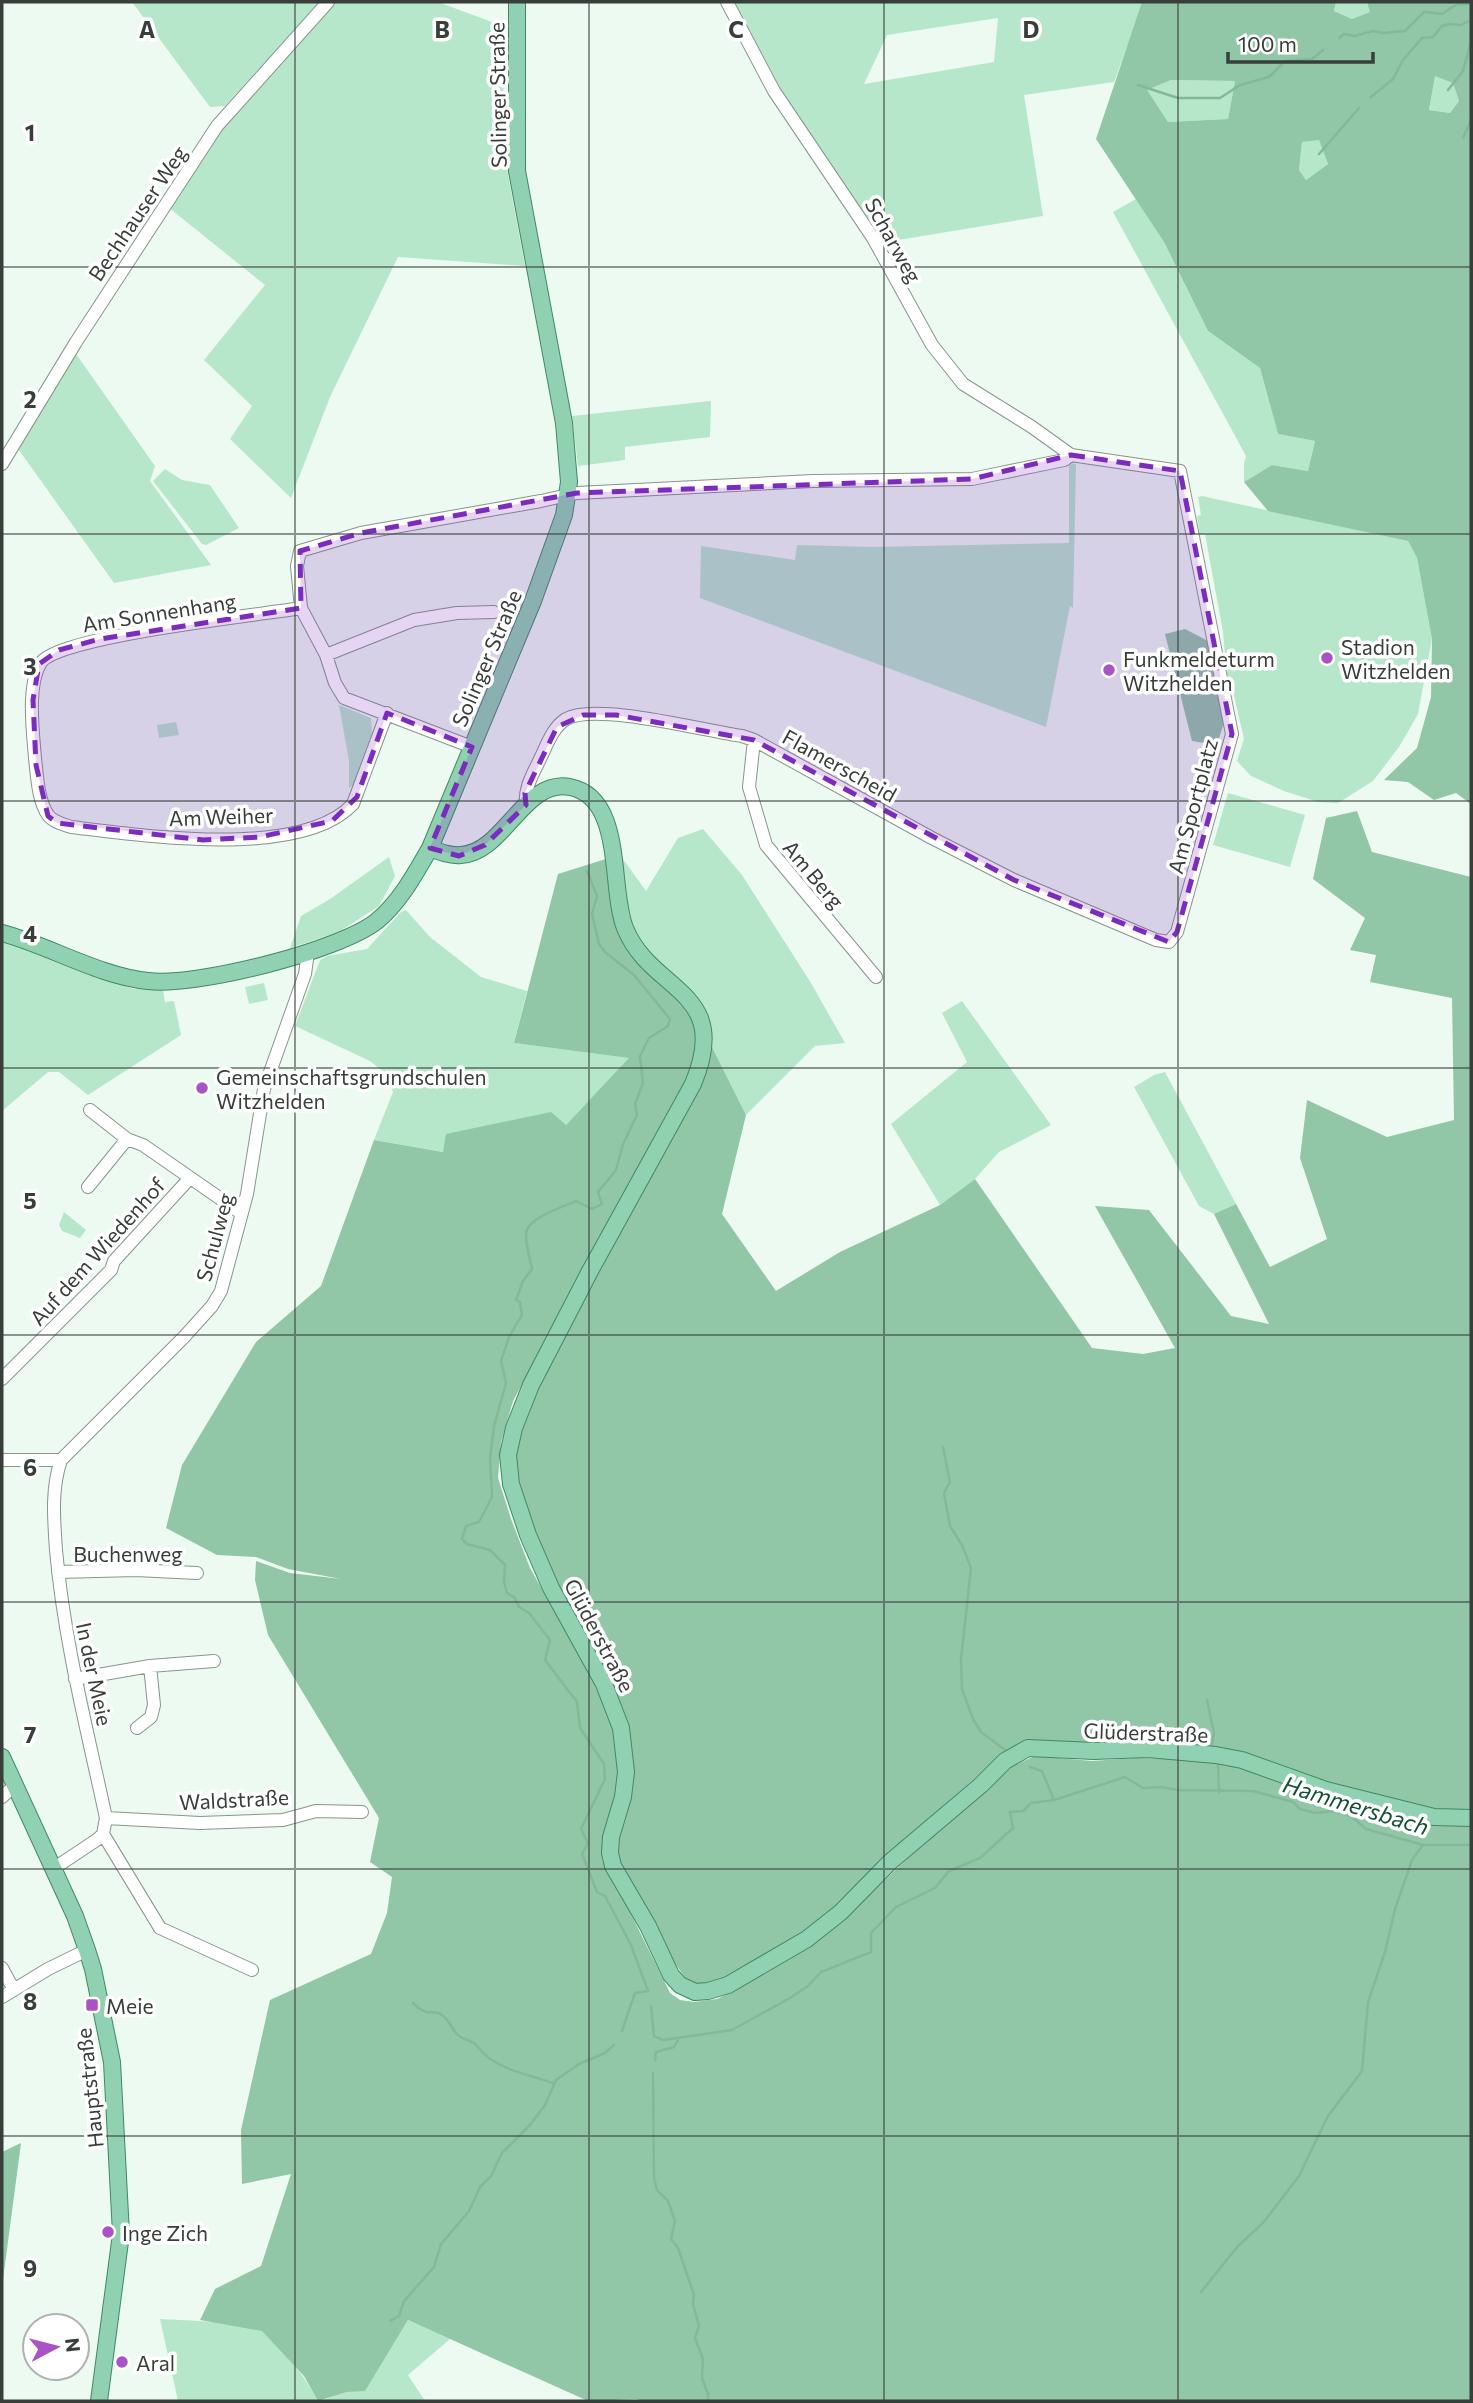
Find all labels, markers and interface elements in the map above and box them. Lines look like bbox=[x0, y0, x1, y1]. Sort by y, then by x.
text: A bbox=[139, 15, 156, 43]
text: B bbox=[434, 15, 450, 43]
text: C bbox=[728, 15, 744, 43]
text: D bbox=[1023, 15, 1040, 43]
scale bar bbox=[1228, 21, 1373, 65]
street label: Solinger Straße bbox=[483, 22, 511, 168]
text: 100 m bbox=[1238, 31, 1297, 56]
text: 1 bbox=[25, 118, 35, 146]
street label: Bechhauser Weg bbox=[83, 141, 191, 285]
street label: Scharweg bbox=[861, 193, 927, 287]
text: 2 bbox=[23, 385, 37, 413]
street label: Solinger Straße bbox=[446, 586, 526, 730]
street label: Am Sonnenhang bbox=[80, 588, 238, 636]
place label: Stadion Witzhelden bbox=[1341, 634, 1451, 683]
place label: Funkmeldeturm Witzhelden bbox=[1123, 646, 1275, 695]
marker: Stadion Witzhelden bbox=[1319, 650, 1335, 666]
text: 3 bbox=[23, 652, 37, 680]
marker: Funkmeldeturm Witzhelden bbox=[1101, 662, 1117, 678]
street label: Flamerscheid bbox=[779, 723, 901, 807]
street label: Am Sportplatz bbox=[1162, 736, 1222, 876]
street label: Am Weiher bbox=[168, 802, 274, 830]
street label: Am Berg bbox=[778, 835, 850, 913]
text: 4 bbox=[23, 919, 37, 947]
place label: Gemeinschaftsgrundschulen Witzhelden bbox=[216, 1064, 487, 1113]
marker: Gemeinschaftsgrundschulen Witzhelden bbox=[194, 1080, 210, 1096]
street label: Auf dem Wiedenhof bbox=[24, 1172, 170, 1330]
text: 5 bbox=[23, 1186, 37, 1214]
street label: Schulweg bbox=[190, 1190, 238, 1284]
text: 6 bbox=[23, 1453, 37, 1481]
street label: Buchenweg bbox=[73, 1541, 183, 1566]
street label: Glüderstraße bbox=[560, 1574, 640, 1696]
street label: In der Meie bbox=[72, 1620, 118, 1728]
street label: Glüderstraße bbox=[1083, 1717, 1209, 1747]
text: 7 bbox=[24, 1720, 36, 1748]
water label: Hammersbach bbox=[1280, 1770, 1432, 1840]
street label: Waldstraße bbox=[178, 1784, 290, 1814]
text: 8 bbox=[23, 1987, 37, 2015]
place label: Meie bbox=[106, 1993, 154, 2018]
marker: Meie bbox=[84, 1997, 100, 2013]
street label: Hauptstraße bbox=[70, 2027, 108, 2149]
place label: Inge Zich bbox=[122, 2220, 208, 2245]
marker: Inge Zich bbox=[100, 2224, 116, 2240]
text: 9 bbox=[23, 2254, 37, 2282]
north arrow bbox=[21, 2312, 91, 2382]
text: N bbox=[61, 2336, 86, 2353]
place label: Aral bbox=[136, 2350, 175, 2375]
marker: Aral bbox=[114, 2354, 130, 2370]

